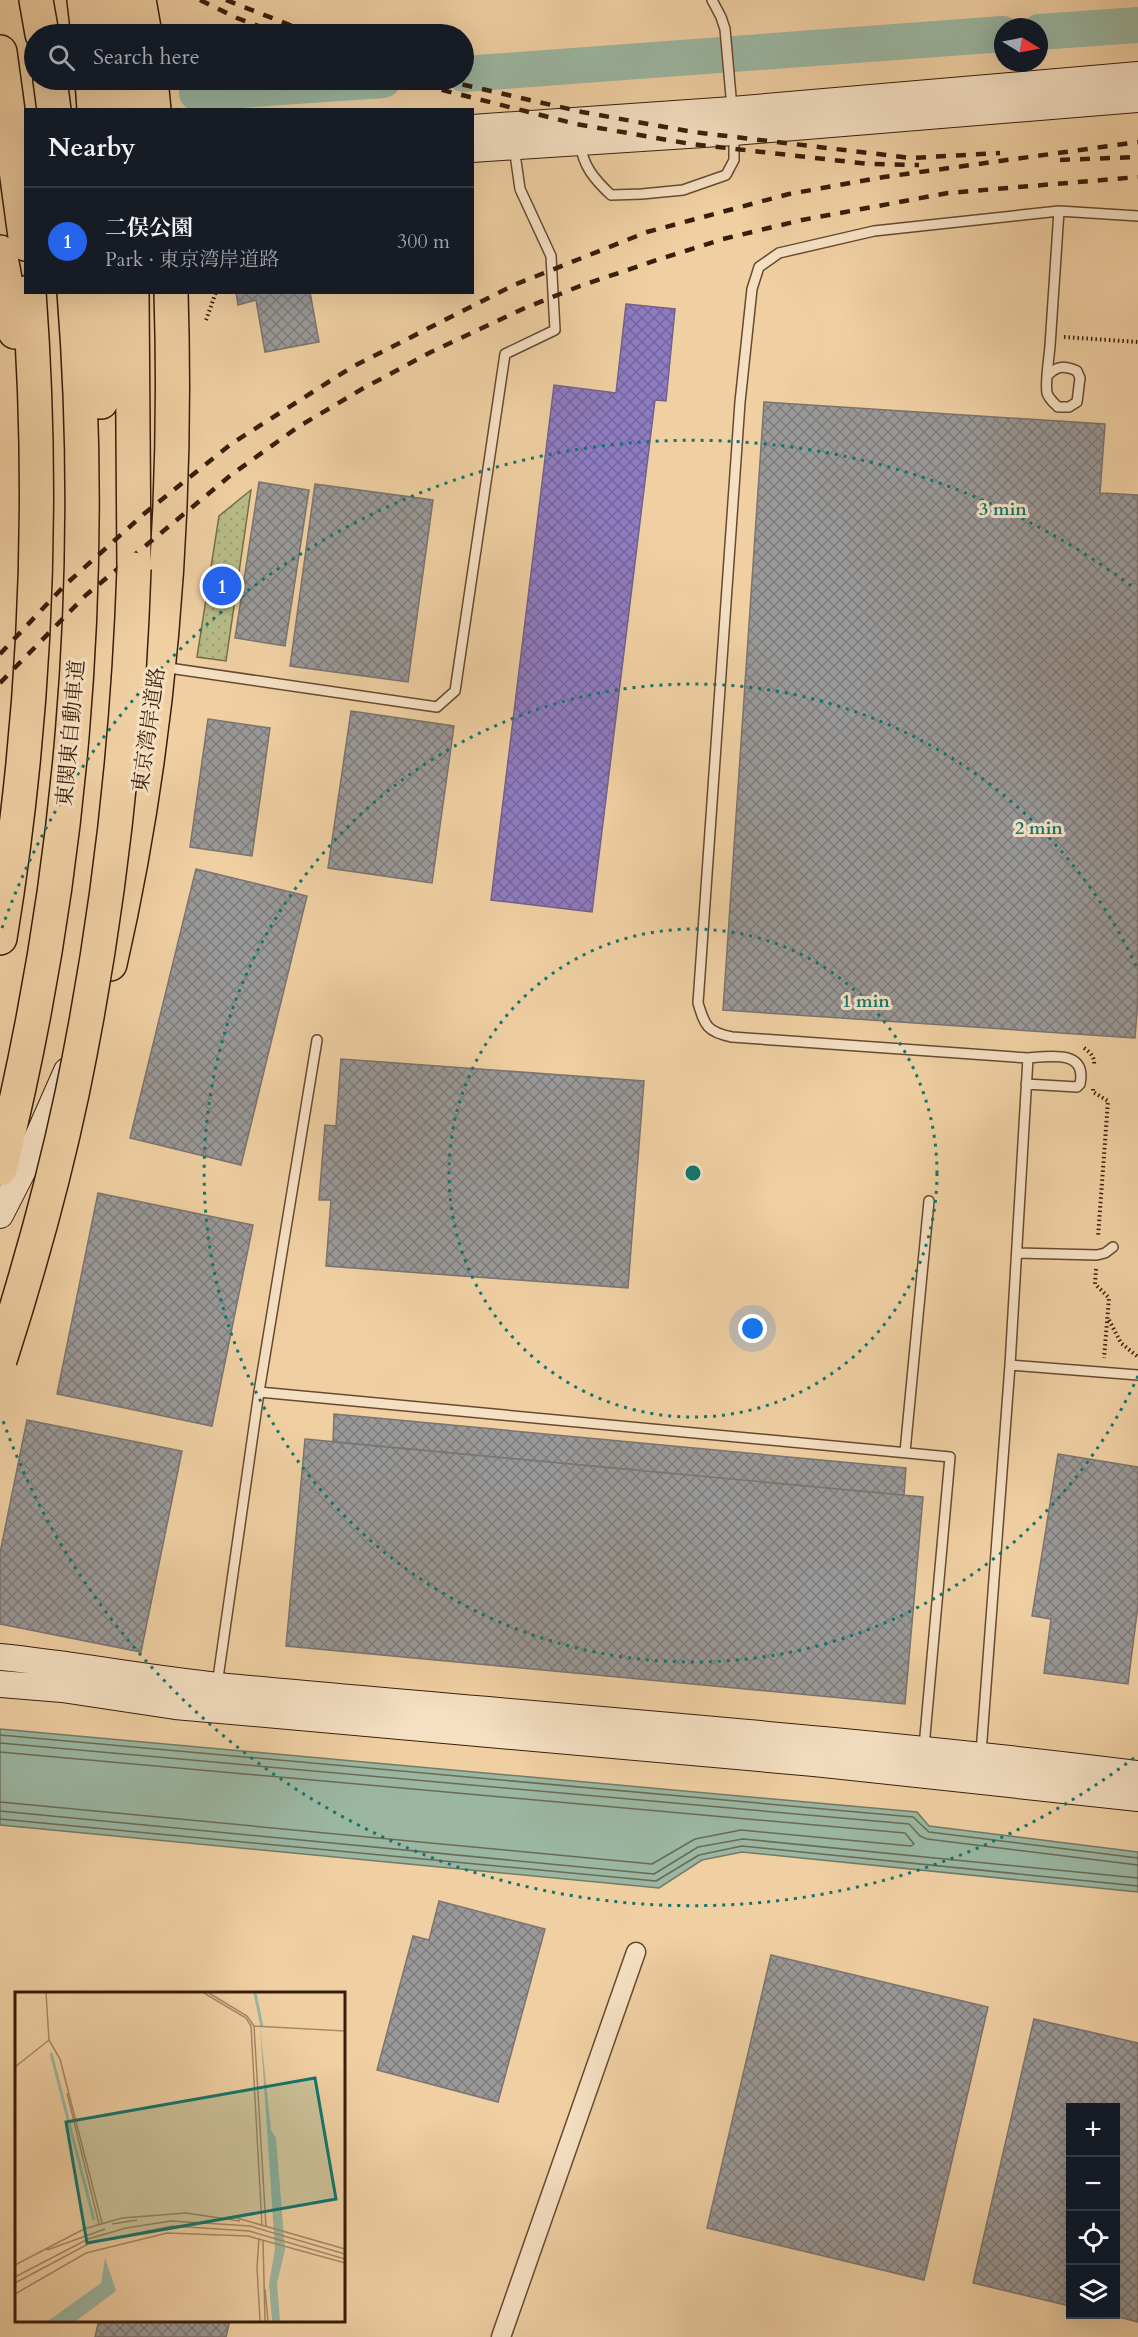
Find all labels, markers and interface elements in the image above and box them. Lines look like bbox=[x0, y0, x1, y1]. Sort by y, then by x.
north arrow bbox=[994, 18, 1048, 72]
search box bbox=[24, 24, 474, 90]
icon: search bbox=[45, 41, 78, 74]
text: Search here bbox=[93, 42, 200, 72]
text: Nearby bbox=[48, 130, 136, 165]
text: 二俣公園 bbox=[105, 213, 193, 243]
text: 1 bbox=[62, 228, 73, 255]
text: 300 m bbox=[397, 228, 450, 255]
text: Park · 東京湾岸道路 bbox=[105, 246, 279, 273]
text: 3 min bbox=[979, 497, 1027, 522]
pin: 1 bbox=[202, 564, 242, 608]
street label: 東関東自動車道 bbox=[50, 659, 92, 807]
street label: 東京湾岸道路 bbox=[126, 666, 172, 794]
text: 2 min bbox=[1015, 816, 1063, 841]
text: 1 min bbox=[842, 989, 890, 1014]
centre of rings bbox=[683, 1163, 703, 1183]
your location bbox=[738, 1314, 767, 1343]
inset map bbox=[15, 1992, 345, 2322]
map controls bbox=[1066, 2103, 1120, 2319]
button: + bbox=[1066, 2103, 1120, 2157]
button: − bbox=[1066, 2157, 1120, 2211]
button: locate bbox=[1066, 2211, 1120, 2265]
button: layers bbox=[1066, 2265, 1120, 2319]

